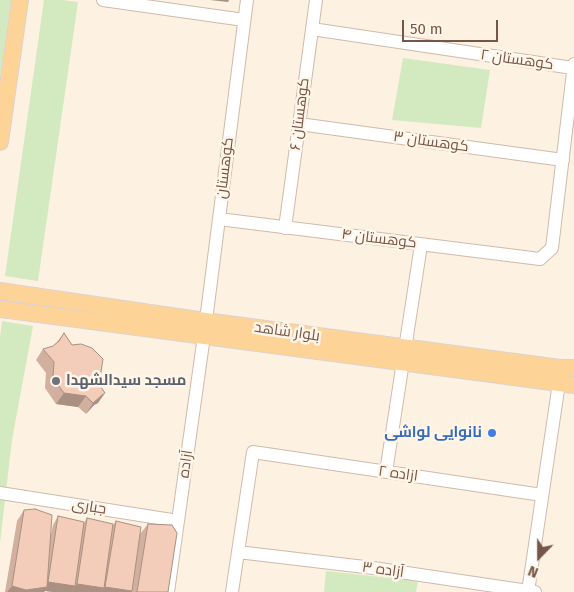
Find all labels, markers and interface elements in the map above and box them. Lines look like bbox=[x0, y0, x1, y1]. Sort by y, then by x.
scale bar bbox=[404, 10, 500, 42]
text: 50 m bbox=[410, 20, 443, 38]
street label: کوهستان ۲ bbox=[479, 46, 555, 74]
street label: کوهستان ۶ bbox=[287, 77, 313, 151]
street label: کوهستان ۳ bbox=[392, 128, 470, 156]
street label: کوهستان bbox=[212, 136, 238, 200]
street label: کوهستان ۴ bbox=[340, 225, 418, 253]
street label: بلوار شاهد bbox=[253, 318, 321, 346]
place label: مسجد سیدالشهدا bbox=[66, 372, 186, 390]
marker: مسجد سیدالشهدا bbox=[50, 375, 62, 387]
place label: نانوایی لواشی bbox=[384, 424, 482, 442]
marker: نانوایی لواشی bbox=[486, 427, 498, 439]
street label: آزاده bbox=[175, 449, 197, 479]
street label: ازاده ۲ bbox=[377, 462, 419, 486]
street label: جباری bbox=[71, 495, 107, 519]
north arrow bbox=[514, 532, 564, 582]
street label: آزاده ۳ bbox=[361, 558, 405, 582]
text: N bbox=[526, 562, 541, 581]

